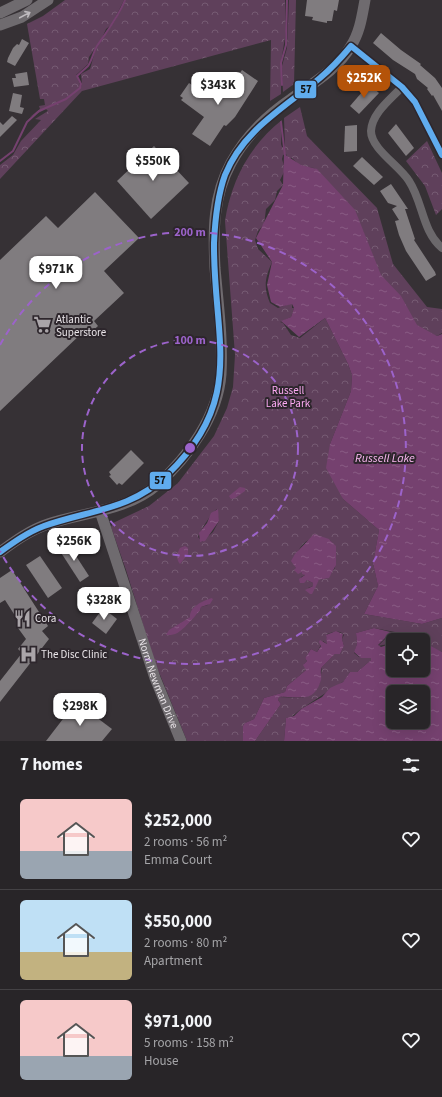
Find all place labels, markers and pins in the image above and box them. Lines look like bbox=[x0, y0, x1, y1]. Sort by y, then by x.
pin: $252K bbox=[336, 65, 392, 99]
pin: $343K bbox=[190, 72, 246, 106]
pin: $550K bbox=[125, 148, 181, 182]
pin: $971K bbox=[28, 256, 84, 290]
place label: Atlantic Superstore bbox=[56, 312, 107, 340]
supermarket icon: Atlantic Superstore bbox=[33, 315, 53, 335]
centre of rings bbox=[183, 441, 197, 455]
pin: $256K bbox=[46, 528, 102, 562]
pin: $328K bbox=[76, 587, 132, 621]
restaurant icon: Cora bbox=[12, 608, 32, 628]
place label: Cora bbox=[35, 611, 56, 626]
hospital icon: The Disc Clinic bbox=[18, 644, 38, 664]
place label: The Disc Clinic bbox=[41, 647, 107, 662]
pin: $298K bbox=[52, 693, 108, 727]

